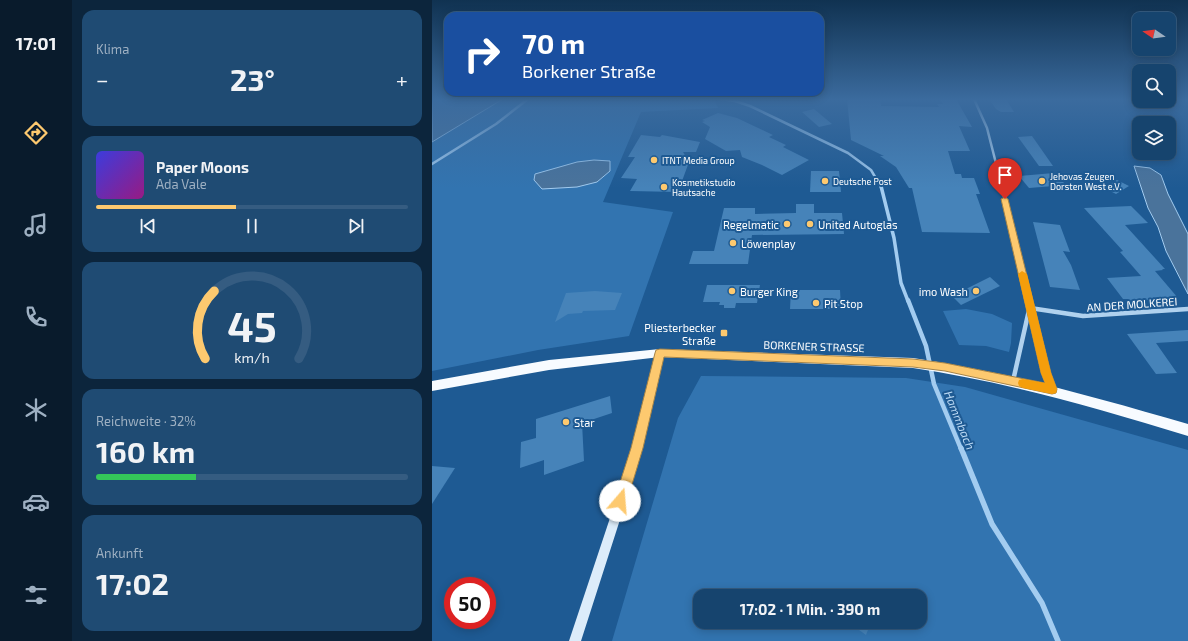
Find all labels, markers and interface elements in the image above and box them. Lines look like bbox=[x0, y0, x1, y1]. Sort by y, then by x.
north arrow bbox=[1132, 12, 1176, 56]
map controls bbox=[1132, 12, 1176, 160]
text: 70 m bbox=[522, 26, 585, 60]
icon: right bbox=[456, 28, 508, 80]
text: 17:01 bbox=[15, 32, 57, 54]
text: Klima bbox=[96, 41, 129, 57]
text: Borkener Straße bbox=[522, 60, 656, 82]
text: 23° bbox=[230, 61, 275, 97]
button: search bbox=[1132, 64, 1176, 108]
text: − bbox=[96, 66, 109, 92]
text: + bbox=[396, 66, 408, 92]
button: layers bbox=[1132, 116, 1176, 160]
icon: directions bbox=[22, 119, 50, 147]
marker: ITNT Media Group bbox=[649, 155, 659, 165]
place label: ITNT Media Group bbox=[662, 155, 735, 166]
text: Paper Moons bbox=[156, 158, 249, 176]
pin bbox=[988, 158, 1022, 199]
icon: arrive bbox=[994, 164, 1016, 186]
place label: Jehovas Zeugen Dorsten West e.V. bbox=[1050, 171, 1121, 192]
text: Ada Vale bbox=[156, 176, 207, 192]
marker: Deutsche Post bbox=[820, 176, 830, 186]
place label: Deutsche Post bbox=[833, 176, 892, 187]
marker: Jehovas Zeugen Dorsten West e.V. bbox=[1037, 176, 1047, 186]
place label: Kosmetikstudio Hautsache bbox=[672, 177, 735, 198]
marker: Kosmetikstudio Hautsache bbox=[659, 182, 669, 192]
icon: music bbox=[22, 211, 50, 239]
icon: previous bbox=[137, 215, 159, 237]
icon: pause bbox=[241, 215, 263, 237]
icon: next bbox=[345, 215, 367, 237]
place label: Regelmatic bbox=[723, 218, 779, 231]
place label: United Autoglas bbox=[818, 218, 898, 231]
marker: Regelmatic bbox=[782, 219, 792, 229]
marker: United Autoglas bbox=[805, 219, 815, 229]
place label: Löwenplay bbox=[741, 237, 796, 250]
marker: Löwenplay bbox=[728, 238, 738, 248]
place label: Burger King bbox=[740, 285, 798, 298]
place label: imo Wash bbox=[919, 285, 968, 298]
marker: Burger King bbox=[727, 286, 737, 296]
marker: imo Wash bbox=[971, 286, 981, 296]
street label: AN DER MOLKEREI bbox=[1086, 294, 1178, 314]
place label: Pit Stop bbox=[824, 297, 863, 310]
marker: Pit Stop bbox=[811, 298, 821, 308]
text: 45 bbox=[227, 299, 277, 349]
icon: phone bbox=[22, 303, 50, 331]
place label: Pliesterbecker Straße bbox=[644, 321, 717, 347]
marker: Pliesterbecker Straße bbox=[719, 328, 729, 338]
street label: BORKENER STRASSE bbox=[763, 338, 865, 354]
text: km/h bbox=[234, 348, 270, 365]
water label: Hammbach bbox=[942, 388, 978, 452]
icon: climate bbox=[22, 396, 50, 424]
text: Reichweite · 32% bbox=[96, 413, 196, 429]
place label: Star bbox=[574, 416, 595, 429]
marker: Star bbox=[561, 417, 571, 427]
text: 160 km bbox=[96, 433, 195, 469]
position arrow bbox=[599, 480, 641, 522]
icon: car bbox=[22, 488, 50, 516]
text: Ankunft bbox=[96, 545, 143, 561]
text: 17:02 bbox=[96, 565, 169, 601]
speed limit sign: 50 bbox=[444, 577, 496, 629]
icon: filters bbox=[22, 581, 50, 609]
text: 17:02 · 1 Min. · 390 m bbox=[740, 600, 880, 618]

